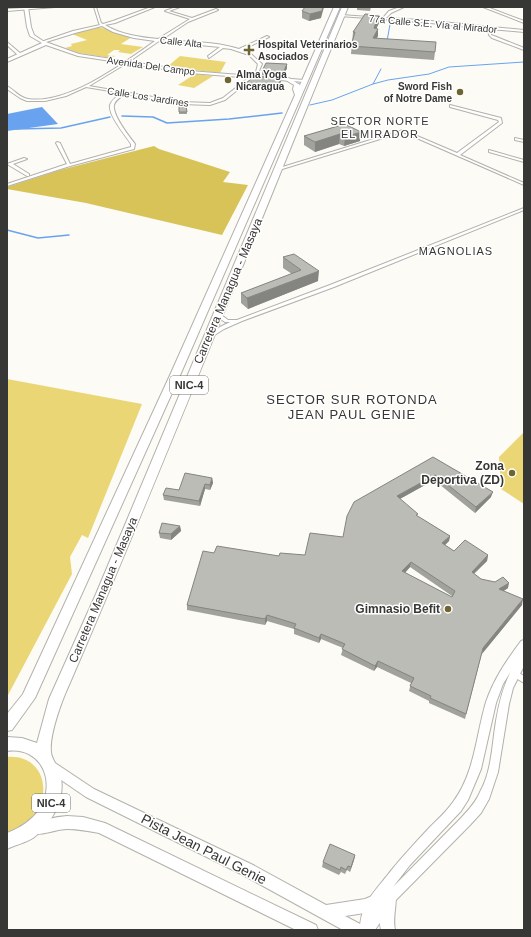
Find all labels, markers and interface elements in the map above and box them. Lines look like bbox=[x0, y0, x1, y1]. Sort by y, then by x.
street label: 77a Calle S.E. Vía al Mirador bbox=[368, 13, 498, 35]
street label: Calle Alta bbox=[159, 34, 203, 50]
place label: Hospital Veterinarios Asociados bbox=[258, 39, 358, 62]
marker: Hospital Veterinarios Asociados bbox=[243, 44, 255, 56]
street label: Avenida Del Campo bbox=[106, 54, 196, 78]
place label: Alma Yoga Nicaragua bbox=[236, 69, 287, 92]
marker: Alma Yoga Nicaragua bbox=[223, 75, 233, 85]
place label: Sword Fish of Notre Dame bbox=[384, 81, 452, 104]
street label: Calle Los Jardines bbox=[107, 85, 189, 109]
marker: Sword Fish of Notre Dame bbox=[455, 87, 465, 97]
district label: SECTOR NORTE EL MIRADOR bbox=[331, 115, 430, 140]
street label: Carretera Managua - Masaya bbox=[191, 216, 265, 366]
district label: MAGNOLIAS bbox=[419, 245, 493, 257]
road number: NIC-4 bbox=[170, 376, 208, 394]
district label: SECTOR SUR ROTONDA JEAN PAUL GENIE bbox=[266, 392, 438, 422]
place label: Zona Deportiva (ZD) bbox=[421, 459, 504, 487]
marker: Zona Deportiva (ZD) bbox=[507, 468, 517, 478]
street label: Carretera Managua - Masaya bbox=[66, 515, 140, 665]
place label: Gimnasio Befit bbox=[355, 602, 440, 616]
marker: Gimnasio Befit bbox=[443, 604, 453, 614]
road number: NIC-4 bbox=[32, 794, 70, 812]
street label: Pista Jean Paul Genie bbox=[139, 810, 270, 888]

